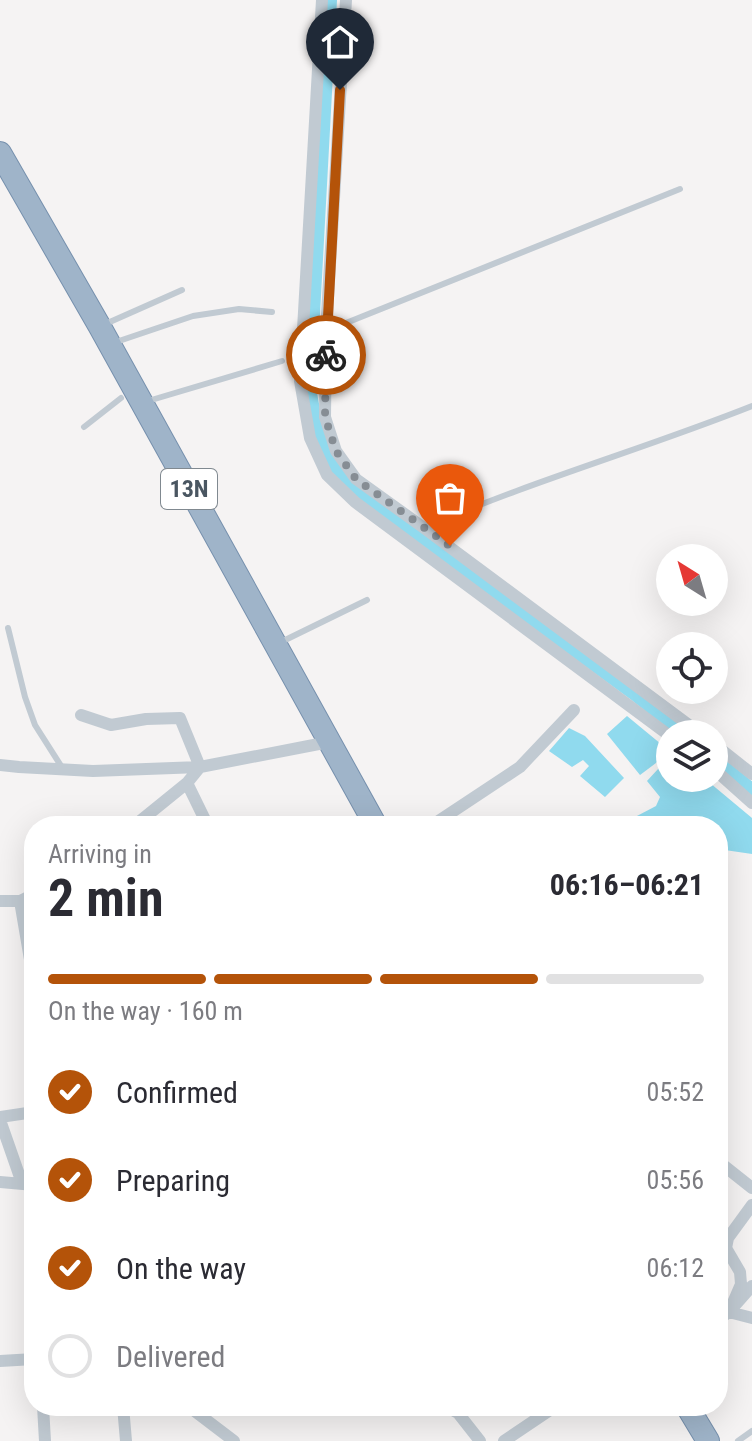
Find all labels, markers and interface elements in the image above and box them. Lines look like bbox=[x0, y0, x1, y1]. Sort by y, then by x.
pin bbox=[306, 8, 374, 90]
icon: home bbox=[318, 20, 362, 64]
courier bbox=[286, 315, 366, 395]
icon: bike bbox=[304, 333, 348, 377]
pin bbox=[416, 464, 484, 546]
road number: 13N bbox=[161, 469, 217, 509]
icon: bag bbox=[428, 476, 472, 520]
north arrow bbox=[656, 544, 728, 616]
map controls bbox=[656, 544, 728, 792]
button: locate bbox=[656, 632, 728, 704]
button: layers bbox=[656, 720, 728, 792]
text: Arriving in bbox=[48, 839, 152, 869]
text: 06:16–06:21 bbox=[550, 867, 704, 902]
text: 2 min bbox=[48, 868, 164, 929]
text: On the way · 160 m bbox=[48, 996, 243, 1026]
icon: check bbox=[48, 1070, 92, 1114]
text: Confirmed bbox=[116, 1075, 238, 1110]
text: 05:52 bbox=[647, 1077, 704, 1107]
icon: check bbox=[48, 1158, 92, 1202]
text: Preparing bbox=[116, 1163, 230, 1198]
text: 05:56 bbox=[647, 1165, 704, 1195]
icon: check bbox=[48, 1246, 92, 1290]
text: On the way bbox=[116, 1251, 246, 1286]
text: 06:12 bbox=[647, 1253, 704, 1283]
text: Delivered bbox=[116, 1339, 225, 1374]

